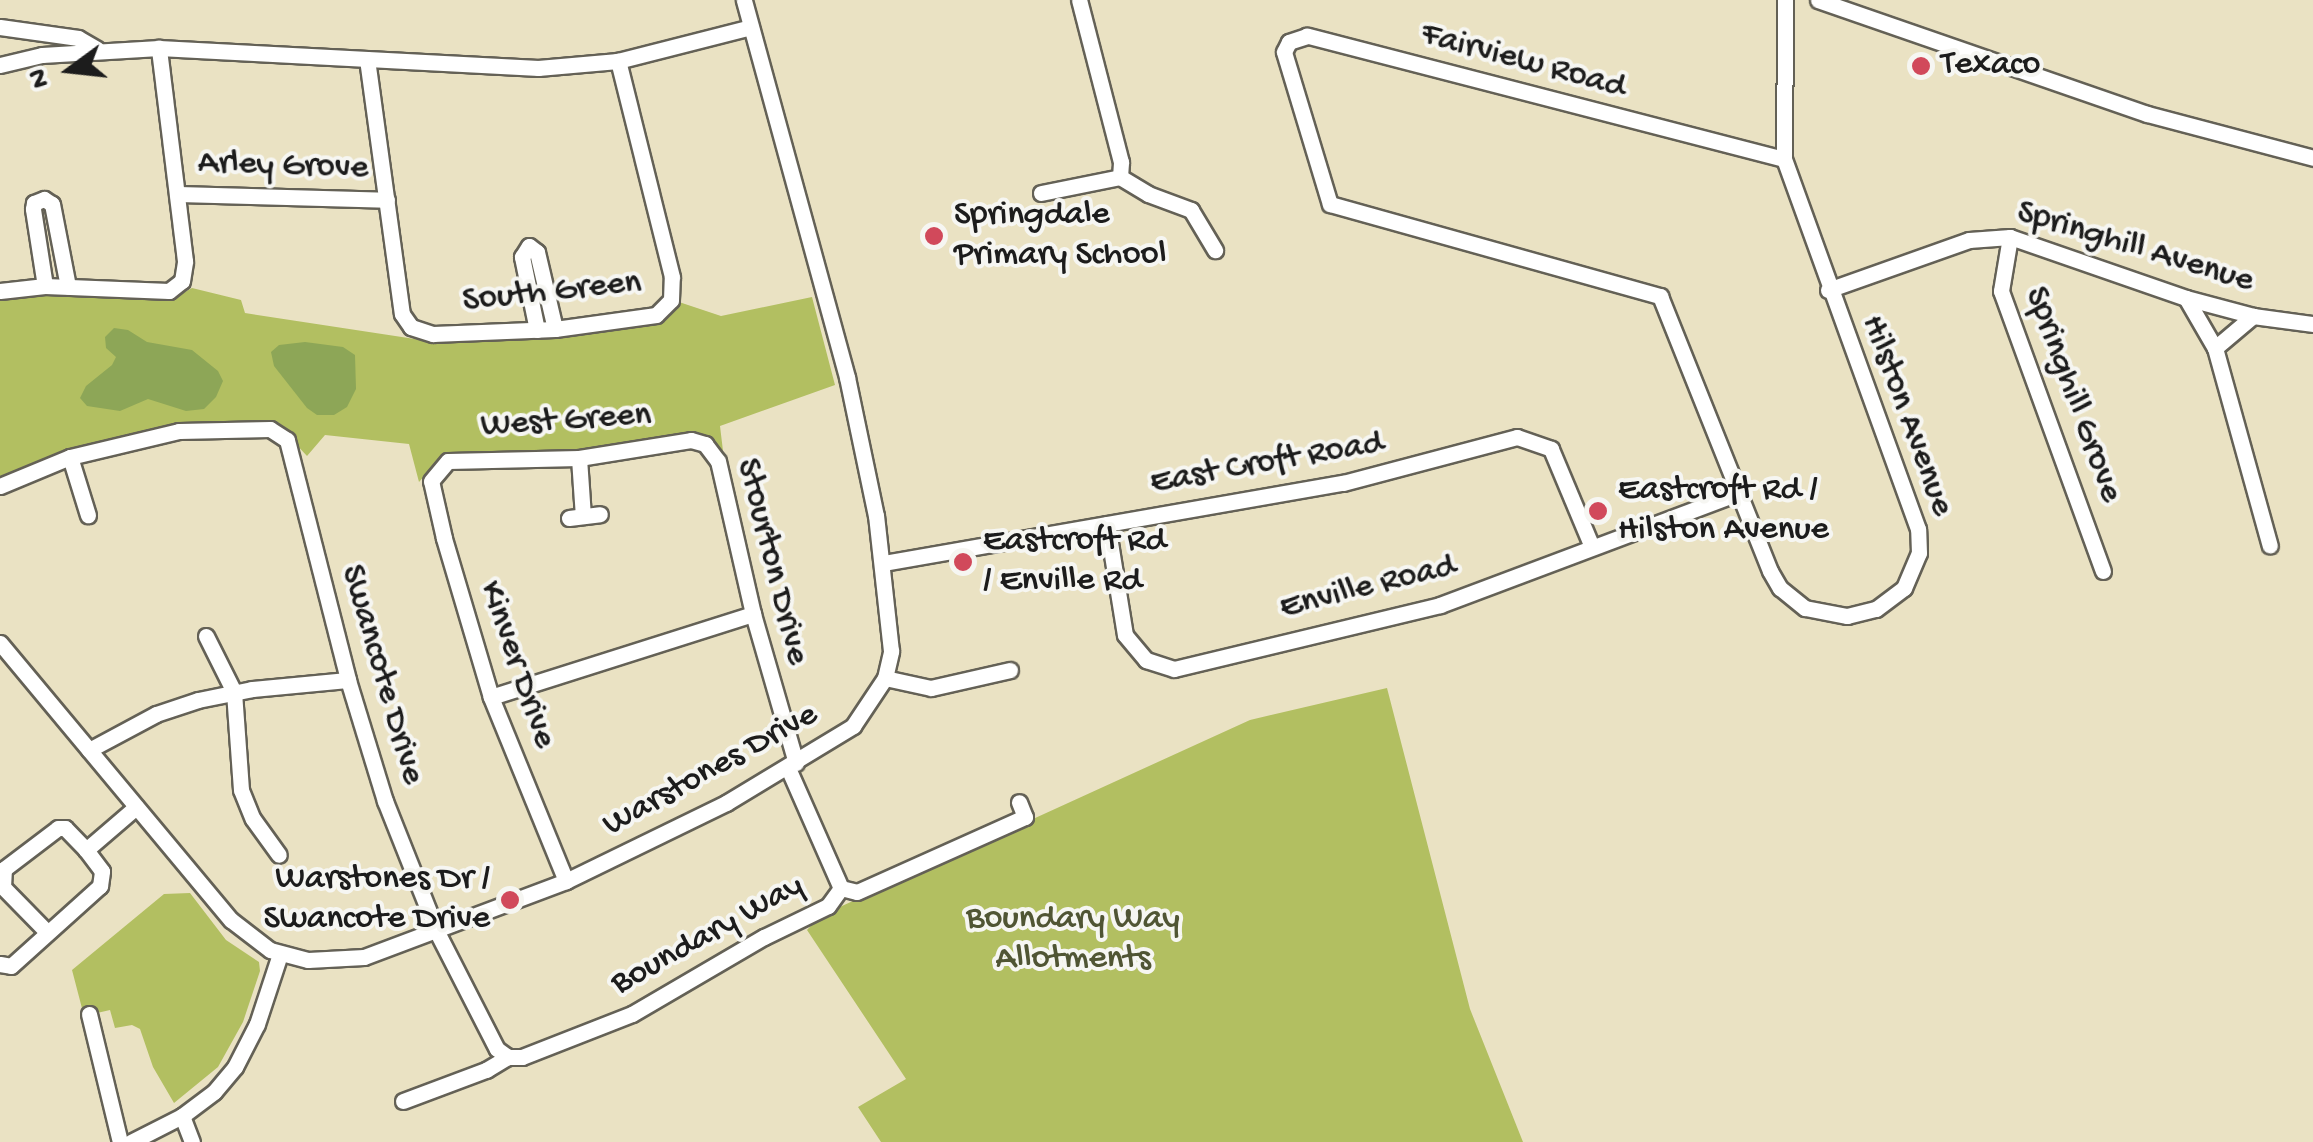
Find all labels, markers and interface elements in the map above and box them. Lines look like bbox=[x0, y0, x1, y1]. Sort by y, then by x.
street label: Fairview Road bbox=[1416, 15, 1630, 109]
north arrow bbox=[20, 20, 120, 120]
place label: Texaco bbox=[1941, 45, 2040, 87]
marker: Texaco bbox=[1910, 55, 1932, 77]
text: N bbox=[22, 65, 59, 91]
street label: Arley Grove bbox=[197, 143, 369, 191]
street label: Springhill Avenue bbox=[2012, 192, 2258, 304]
place label: Springdale Primary School bbox=[954, 195, 1166, 277]
marker: Springdale Primary School bbox=[923, 225, 945, 247]
street label: South Green bbox=[461, 263, 643, 323]
street label: Springhill Grove bbox=[2014, 282, 2130, 508]
street label: Hilston Avenue bbox=[1850, 310, 1962, 522]
street label: West Green bbox=[479, 395, 653, 449]
street label: East Croft Road bbox=[1147, 423, 1387, 505]
street label: Stourton Drive bbox=[725, 454, 817, 670]
place label: Eastcroft Rd / Hilston Avenue bbox=[1618, 470, 1829, 552]
marker: Eastcroft Rd / Hilston Avenue bbox=[1587, 500, 1609, 522]
place label: Eastcroft Rd / Enville Rd bbox=[983, 521, 1166, 603]
street label: Enville Road bbox=[1276, 546, 1460, 630]
marker: Eastcroft Rd / Enville Rd bbox=[952, 551, 974, 573]
street label: Swancote Drive bbox=[330, 560, 432, 790]
street label: Kinver Drive bbox=[468, 576, 564, 754]
street label: Warstones Drive bbox=[596, 695, 826, 847]
place label: Warstones Dr / Swancote Drive bbox=[264, 859, 490, 941]
street label: Boundary Way bbox=[605, 866, 811, 1006]
marker: Warstones Dr / Swancote Drive bbox=[499, 889, 521, 911]
park label: Boundary Way Allotments bbox=[966, 899, 1180, 981]

